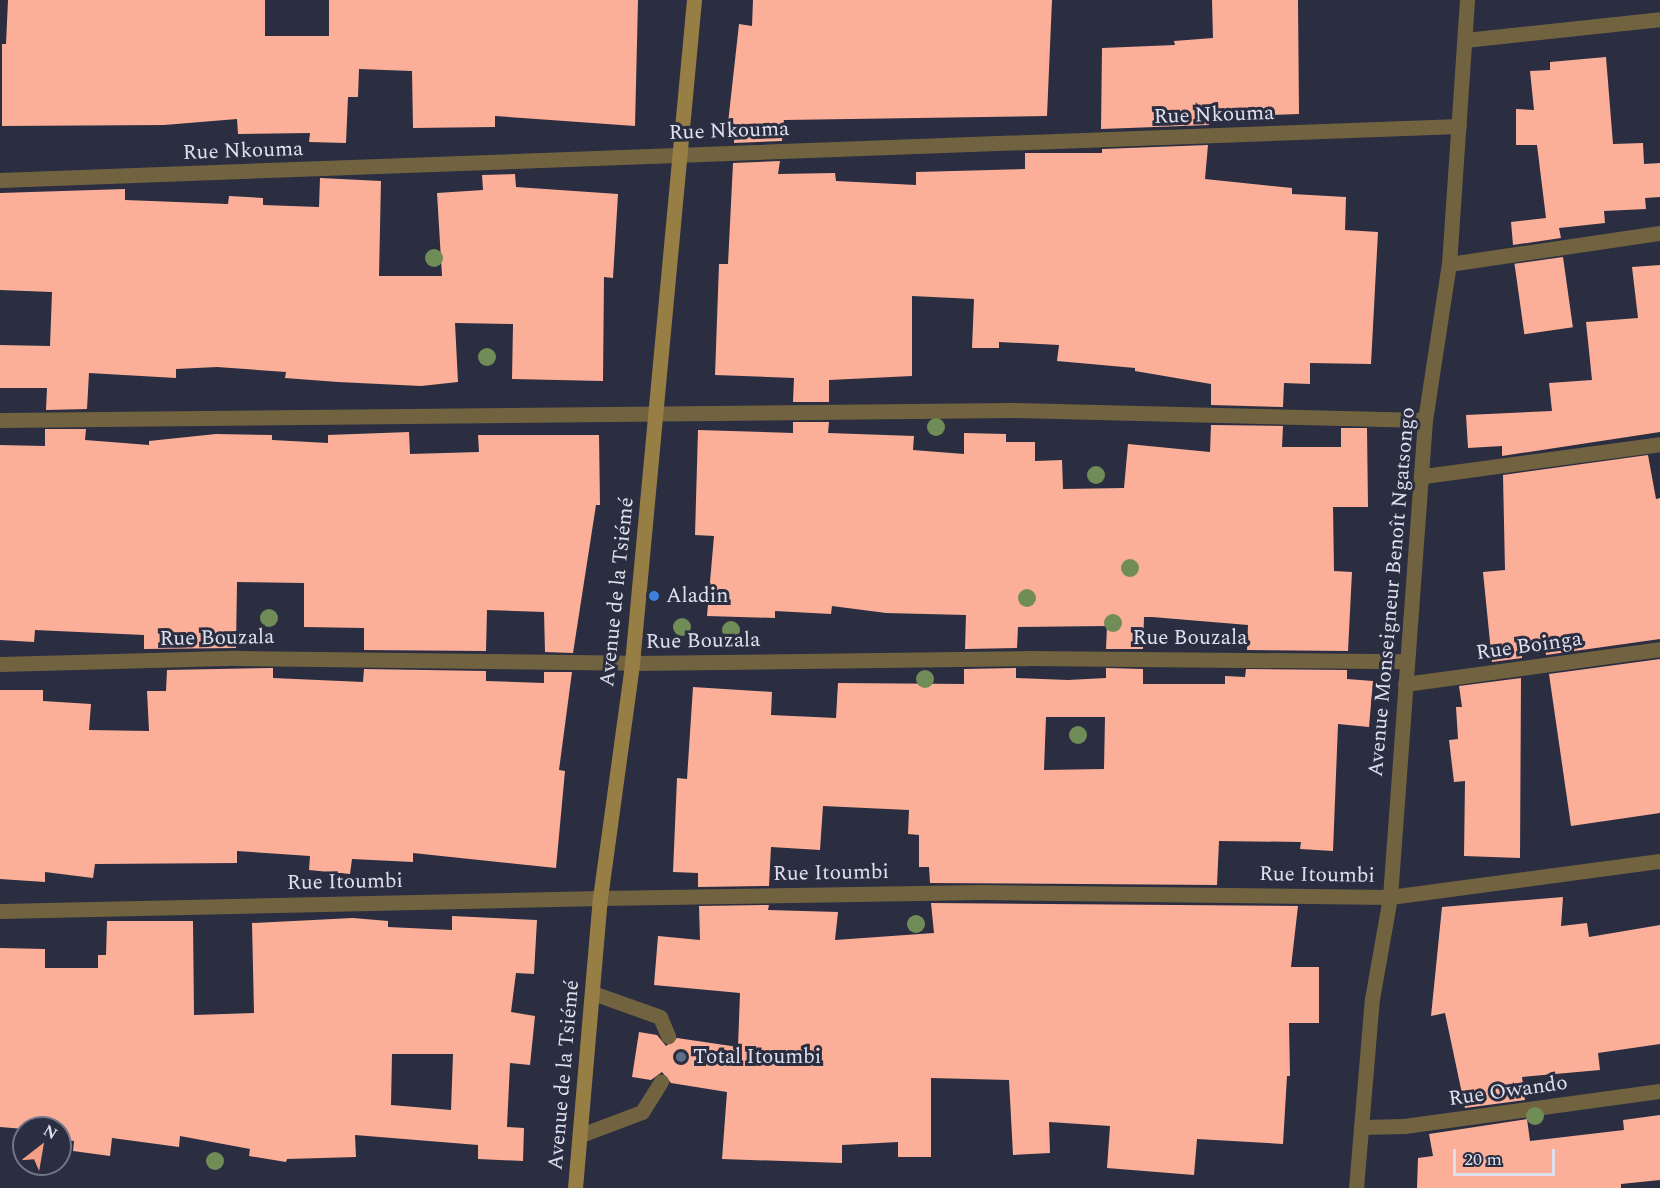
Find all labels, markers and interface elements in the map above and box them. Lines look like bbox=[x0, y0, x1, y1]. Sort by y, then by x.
street label: Rue Nkouma bbox=[1153, 100, 1275, 130]
street label: Rue Nkouma bbox=[668, 116, 790, 146]
street label: Rue Nkouma bbox=[182, 136, 304, 166]
street label: Avenue Monseigneur Benoît Ngatsongo bbox=[1363, 406, 1421, 778]
street label: Avenue de la Tsiémé bbox=[595, 496, 639, 688]
place label: Aladin bbox=[666, 583, 729, 609]
marker: Aladin bbox=[647, 589, 661, 603]
street label: Rue Bouzala bbox=[159, 624, 275, 652]
street label: Rue Bouzala bbox=[1133, 625, 1247, 651]
street label: Rue Boinga bbox=[1474, 626, 1584, 666]
street label: Rue Bouzala bbox=[645, 627, 761, 655]
street label: Rue Itoumbi bbox=[773, 859, 889, 887]
street label: Rue Itoumbi bbox=[1259, 861, 1375, 889]
street label: Rue Itoumbi bbox=[287, 868, 403, 896]
street label: Avenue de la Tsiémé bbox=[543, 979, 585, 1171]
place label: Total Itoumbi bbox=[693, 1044, 821, 1070]
marker: Total Itoumbi bbox=[674, 1050, 688, 1064]
street label: Rue Owando bbox=[1447, 1070, 1569, 1112]
north arrow bbox=[12, 1116, 72, 1176]
text: N bbox=[38, 1119, 62, 1146]
scale bar bbox=[1456, 1137, 1558, 1175]
text: 20 m bbox=[1464, 1146, 1502, 1173]

